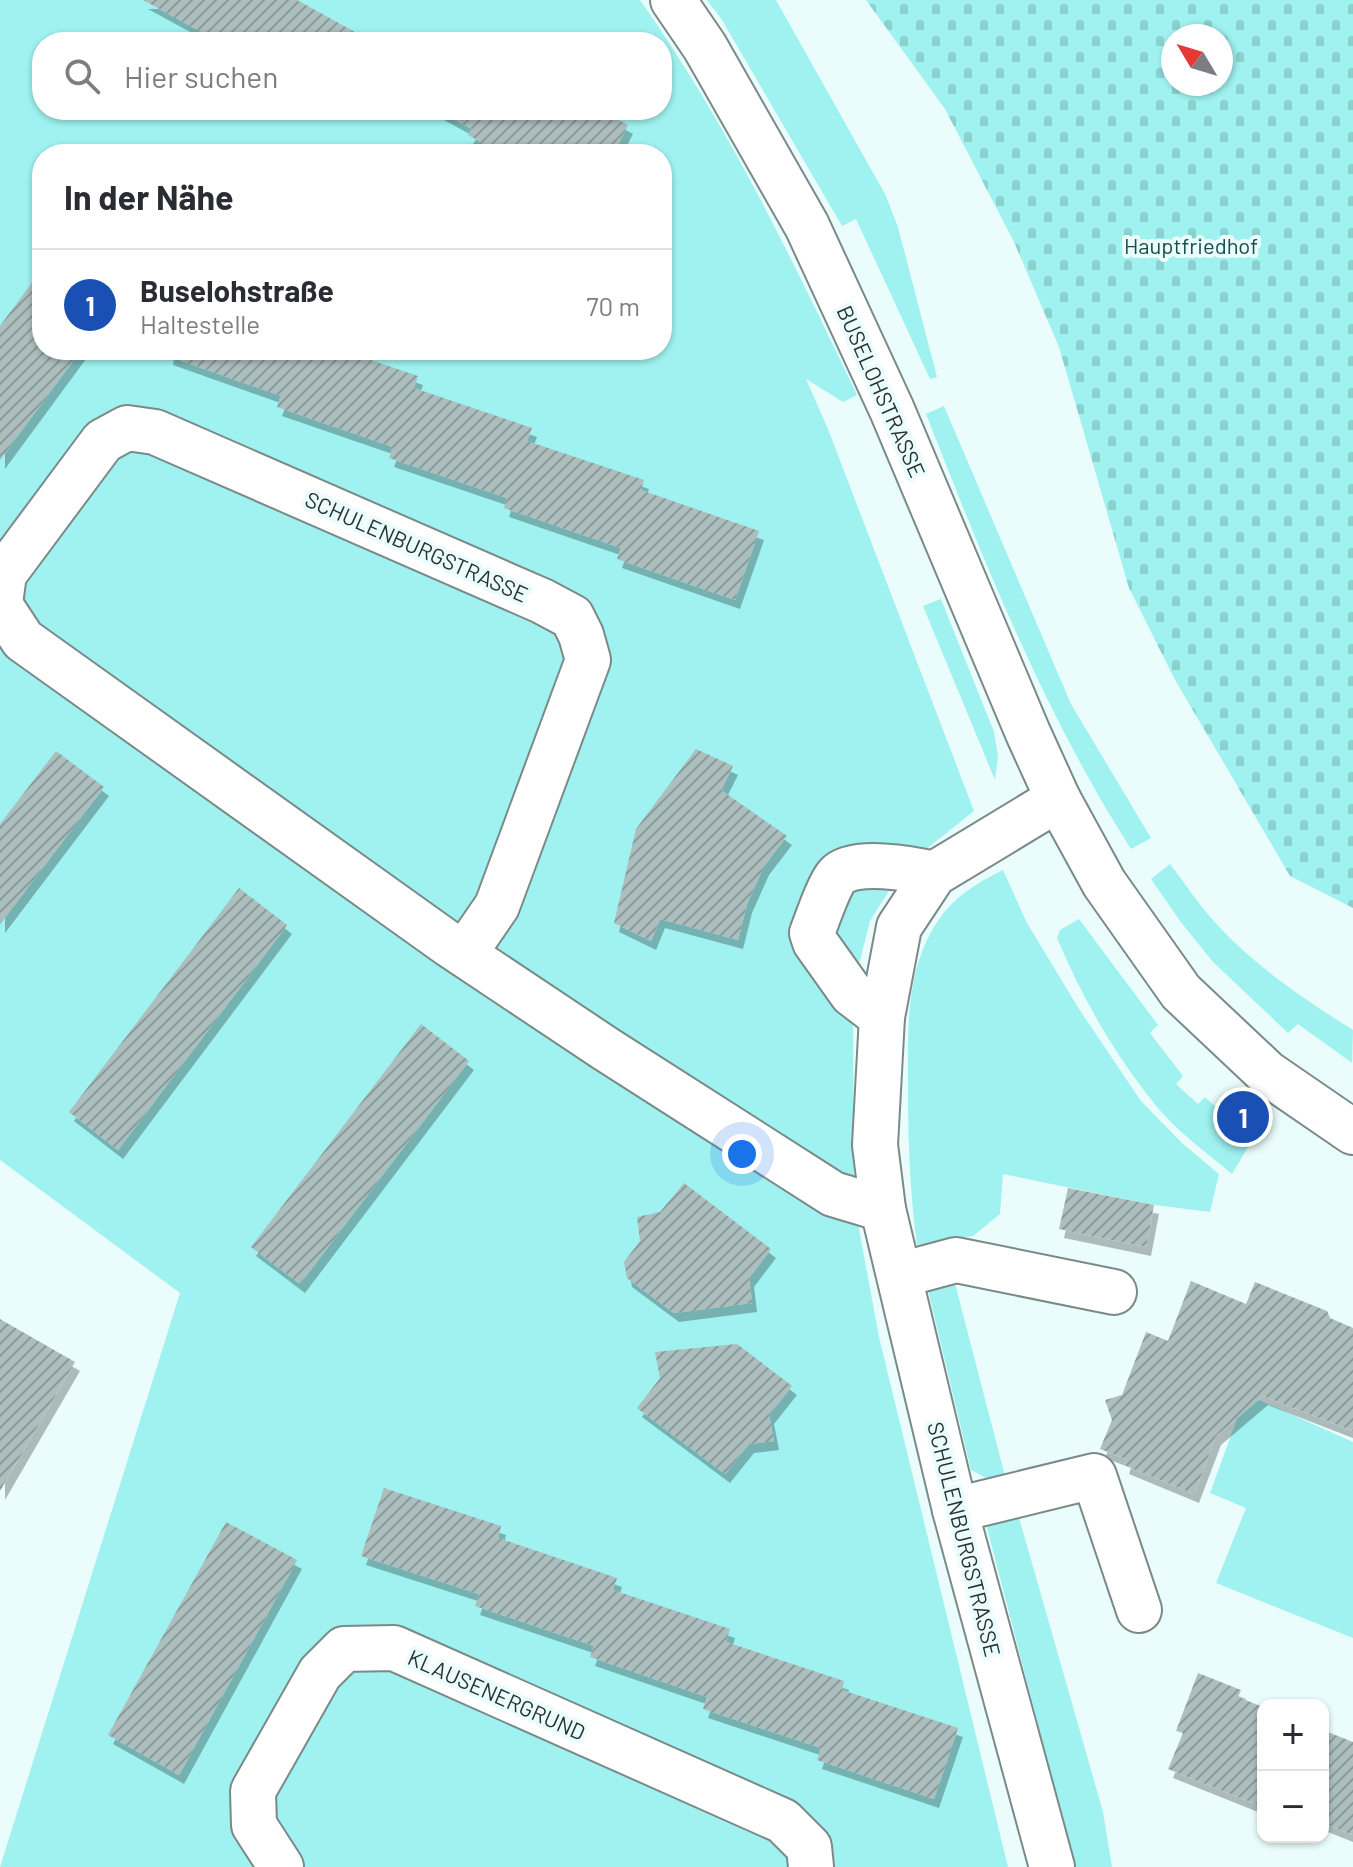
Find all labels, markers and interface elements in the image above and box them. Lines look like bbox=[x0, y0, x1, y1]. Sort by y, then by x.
north arrow bbox=[1161, 24, 1233, 96]
search box bbox=[32, 32, 672, 120]
icon: search bbox=[60, 54, 104, 98]
text: Hier suchen bbox=[124, 58, 278, 94]
text: In der Nähe bbox=[64, 176, 234, 217]
park label: Hauptfriedhof bbox=[1124, 232, 1258, 258]
text: Buselohstraße bbox=[140, 272, 334, 308]
text: 1 bbox=[85, 290, 95, 321]
text: 70 m bbox=[586, 290, 640, 321]
street label: BUSELOHSTRASSE bbox=[832, 301, 932, 481]
text: Haltestelle bbox=[140, 308, 260, 339]
street label: SCHULENBURGSTRASSE bbox=[302, 485, 532, 607]
pin: 1 bbox=[1217, 1087, 1269, 1147]
your location bbox=[722, 1134, 762, 1174]
street label: SCHULENBURGSTRASSE bbox=[923, 1419, 1007, 1659]
street label: KLAUSENERGRUND bbox=[404, 1643, 590, 1745]
map controls bbox=[1257, 1699, 1329, 1843]
button: + bbox=[1257, 1699, 1329, 1771]
button: − bbox=[1257, 1771, 1329, 1843]

